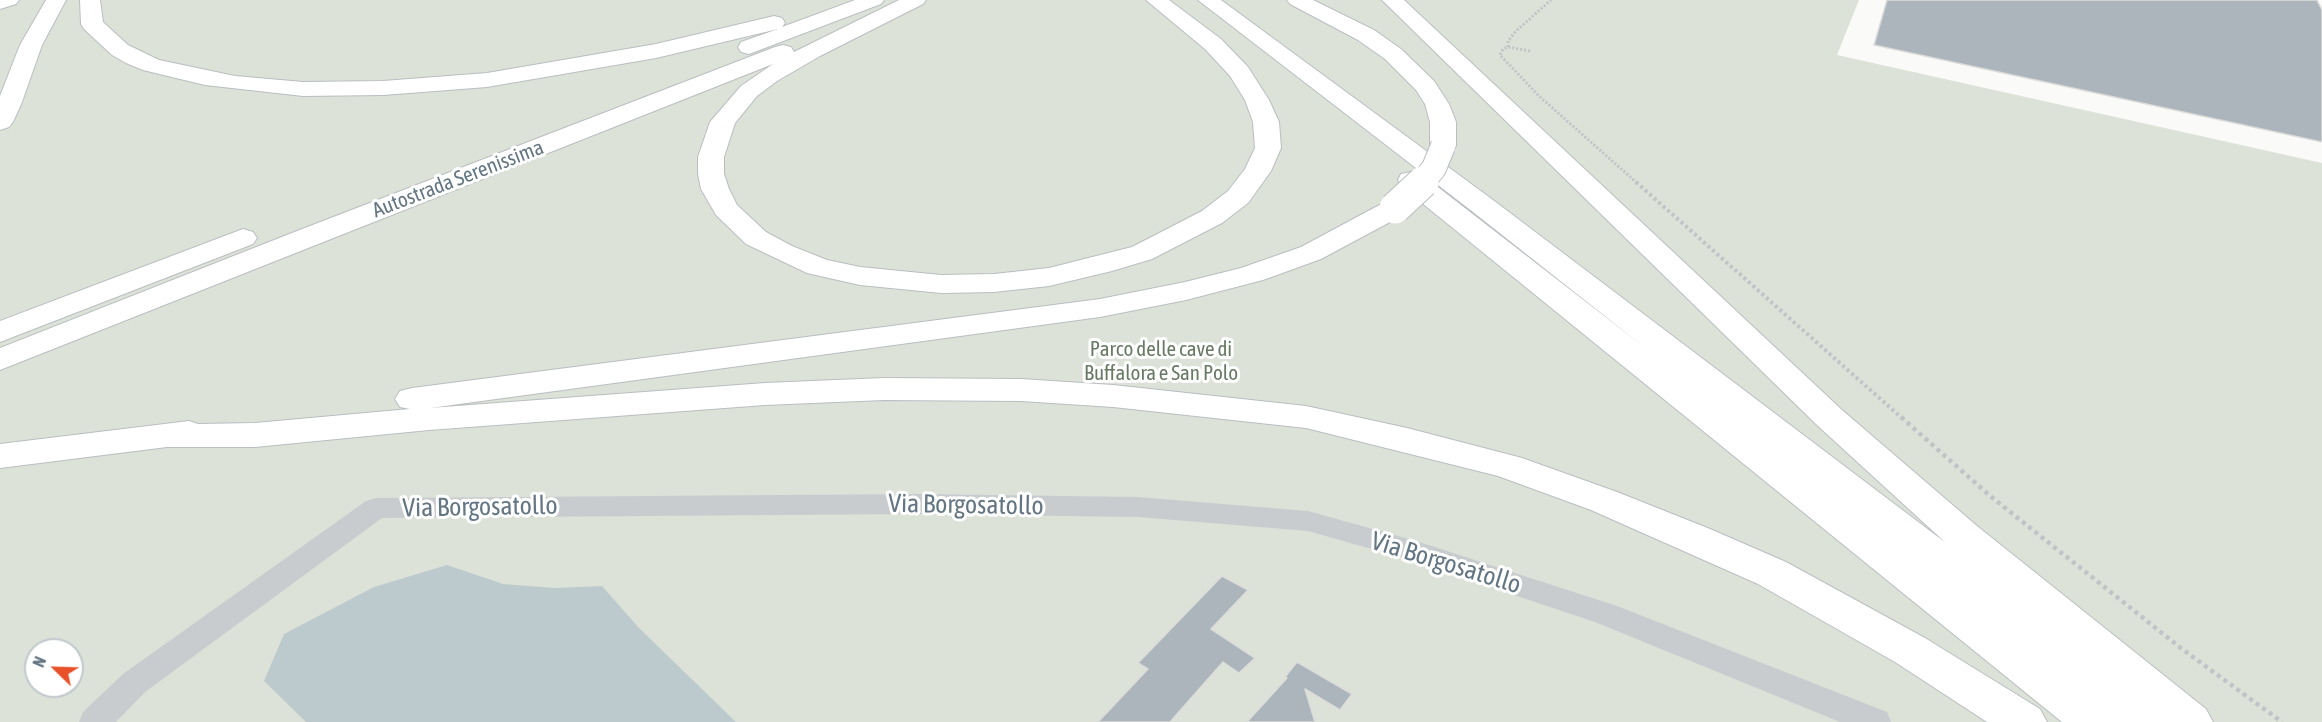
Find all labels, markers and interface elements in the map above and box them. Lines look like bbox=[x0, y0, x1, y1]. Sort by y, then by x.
street label: Autostrada Serenissima bbox=[369, 135, 547, 223]
park label: Parco delle cave di Buffalora e San Polo bbox=[1084, 336, 1238, 386]
street label: Via Borgosatollo bbox=[888, 488, 1044, 522]
street label: Via Borgosatollo bbox=[402, 490, 558, 524]
street label: Via Borgosatollo bbox=[1367, 525, 1525, 601]
north arrow bbox=[24, 638, 84, 698]
text: N bbox=[29, 654, 49, 670]

